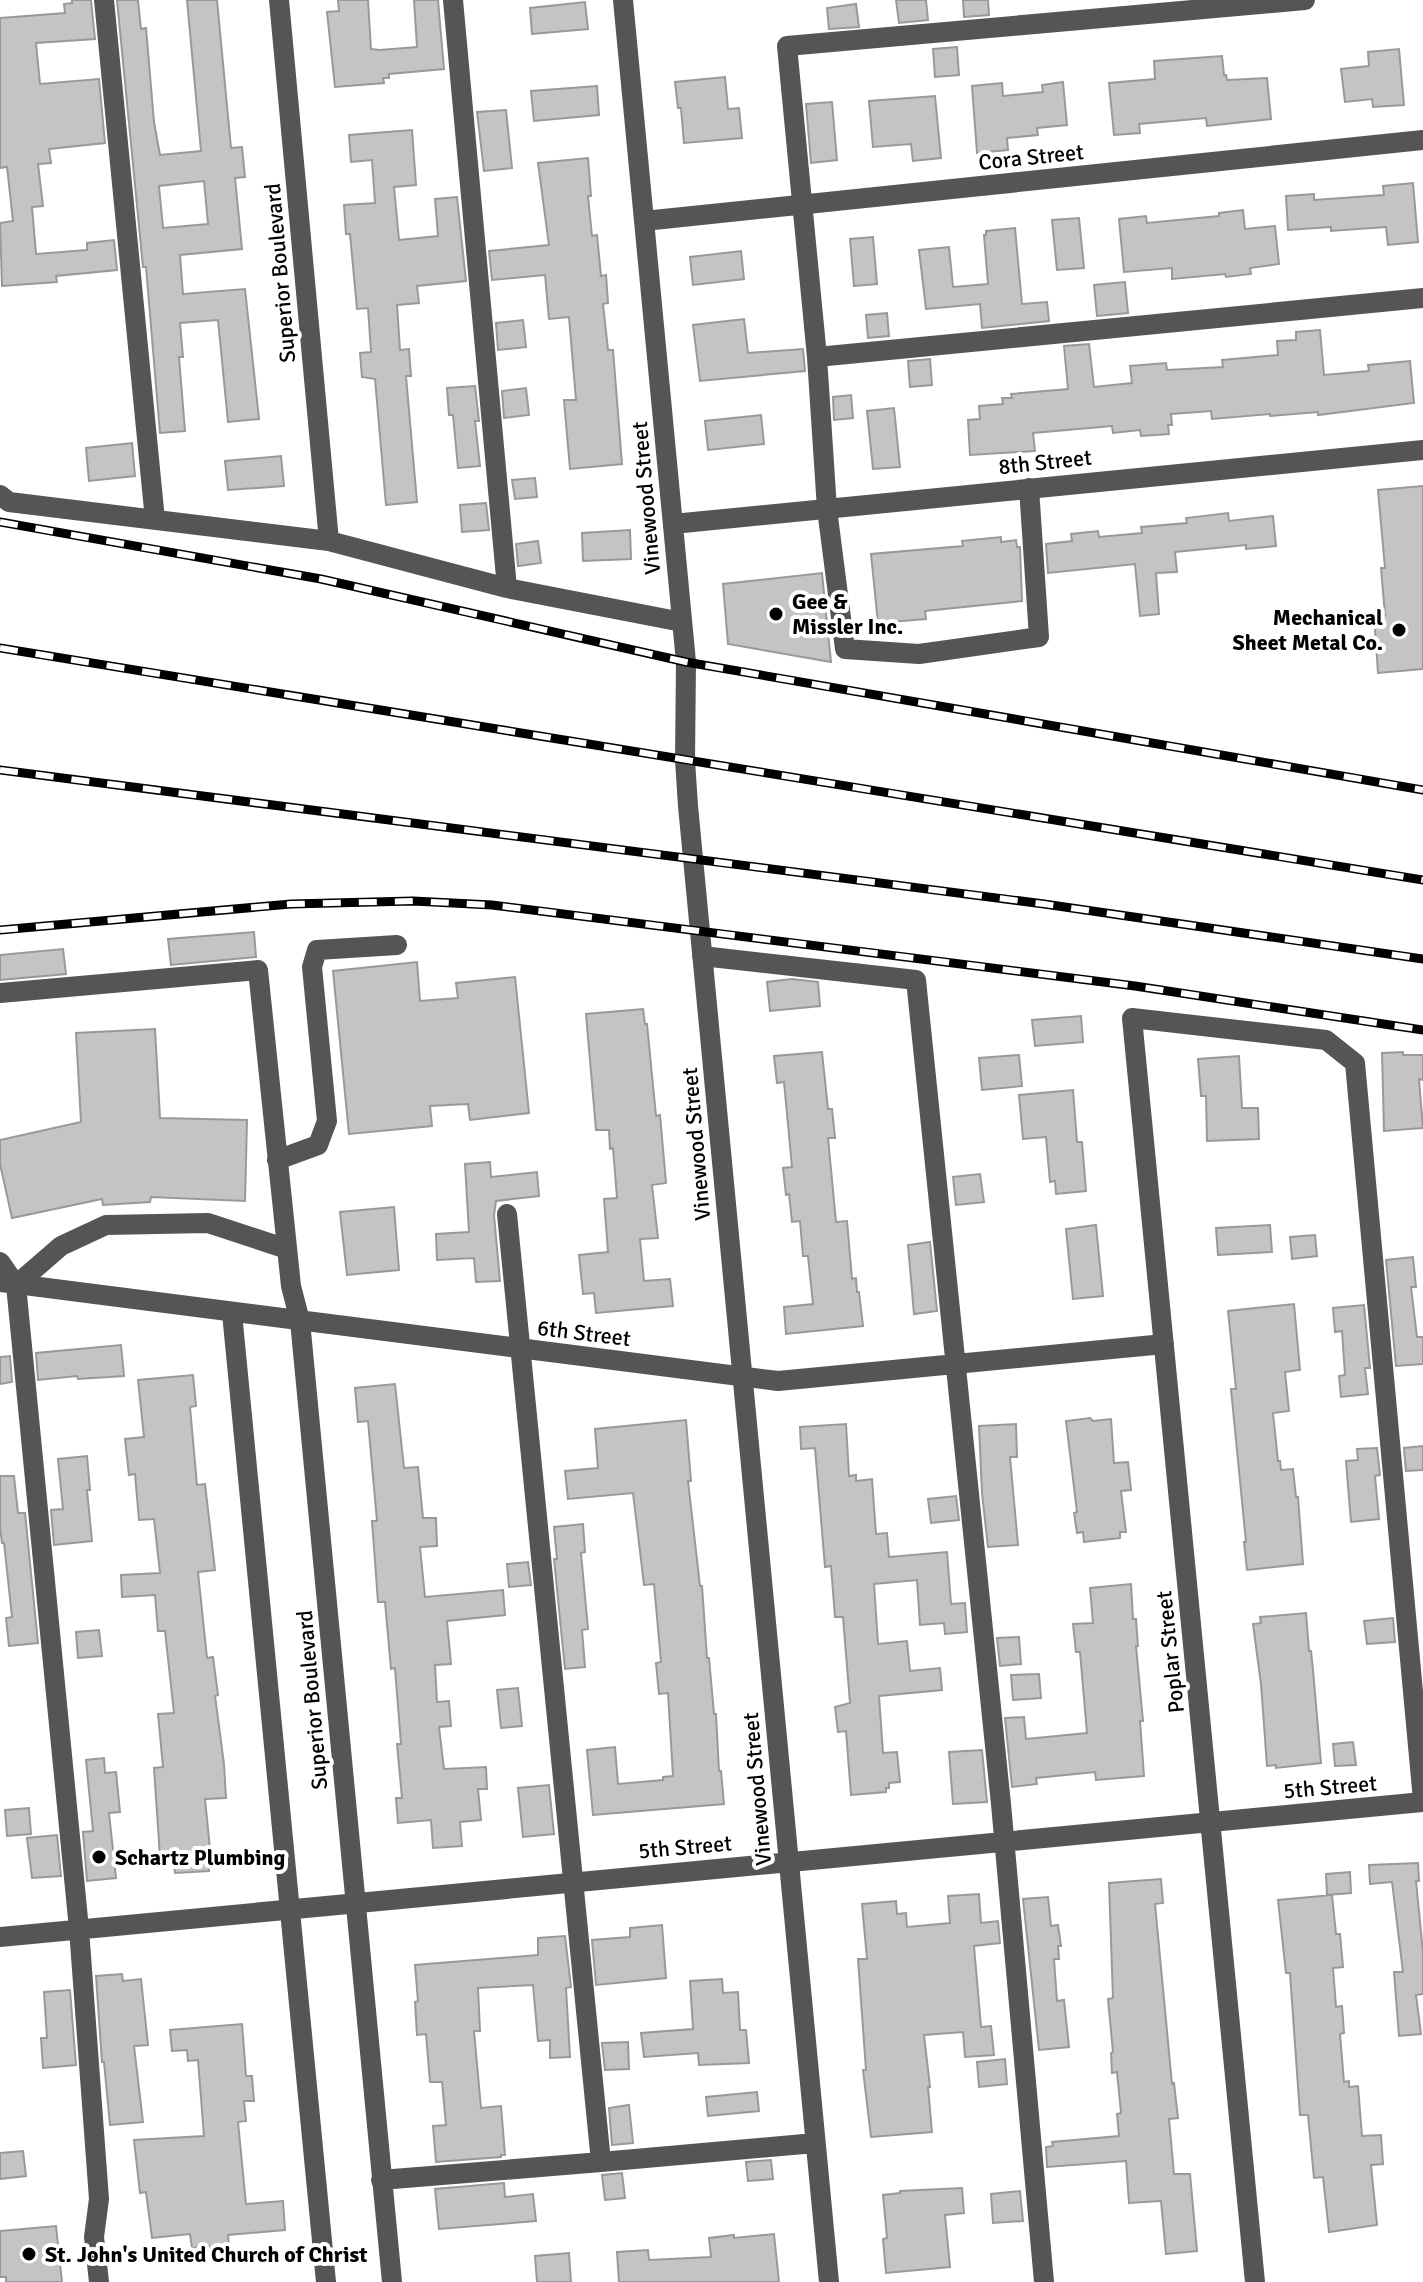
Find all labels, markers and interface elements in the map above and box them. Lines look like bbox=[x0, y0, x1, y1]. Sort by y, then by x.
street label: Cora Street bbox=[977, 138, 1085, 176]
street label: Superior Boulevard bbox=[259, 182, 301, 364]
street label: Vinewood Street bbox=[626, 420, 666, 576]
street label: 8th Street bbox=[997, 444, 1093, 480]
place label: Gee & Missler Inc. bbox=[792, 588, 903, 640]
place label: Mechanical Sheet Metal Co. bbox=[1233, 604, 1383, 656]
marker: Gee & Missler Inc. bbox=[767, 605, 785, 623]
marker: Mechanical Sheet Metal Co. bbox=[1390, 621, 1408, 639]
street label: Vinewood Street bbox=[676, 1066, 716, 1222]
street label: 6th Street bbox=[536, 1314, 632, 1352]
street label: Poplar Street bbox=[1150, 1589, 1190, 1715]
street label: Superior Boulevard bbox=[291, 1609, 333, 1791]
street label: Vinewood Street bbox=[737, 1711, 777, 1867]
street label: 5th Street bbox=[1282, 1769, 1378, 1805]
street label: 5th Street bbox=[637, 1829, 733, 1865]
place label: Schartz Plumbing bbox=[115, 1844, 286, 1871]
marker: Schartz Plumbing bbox=[90, 1848, 108, 1866]
place label: St. John's United Church of Christ bbox=[45, 2241, 368, 2268]
marker: St. John's United Church of Christ bbox=[20, 2245, 38, 2263]

